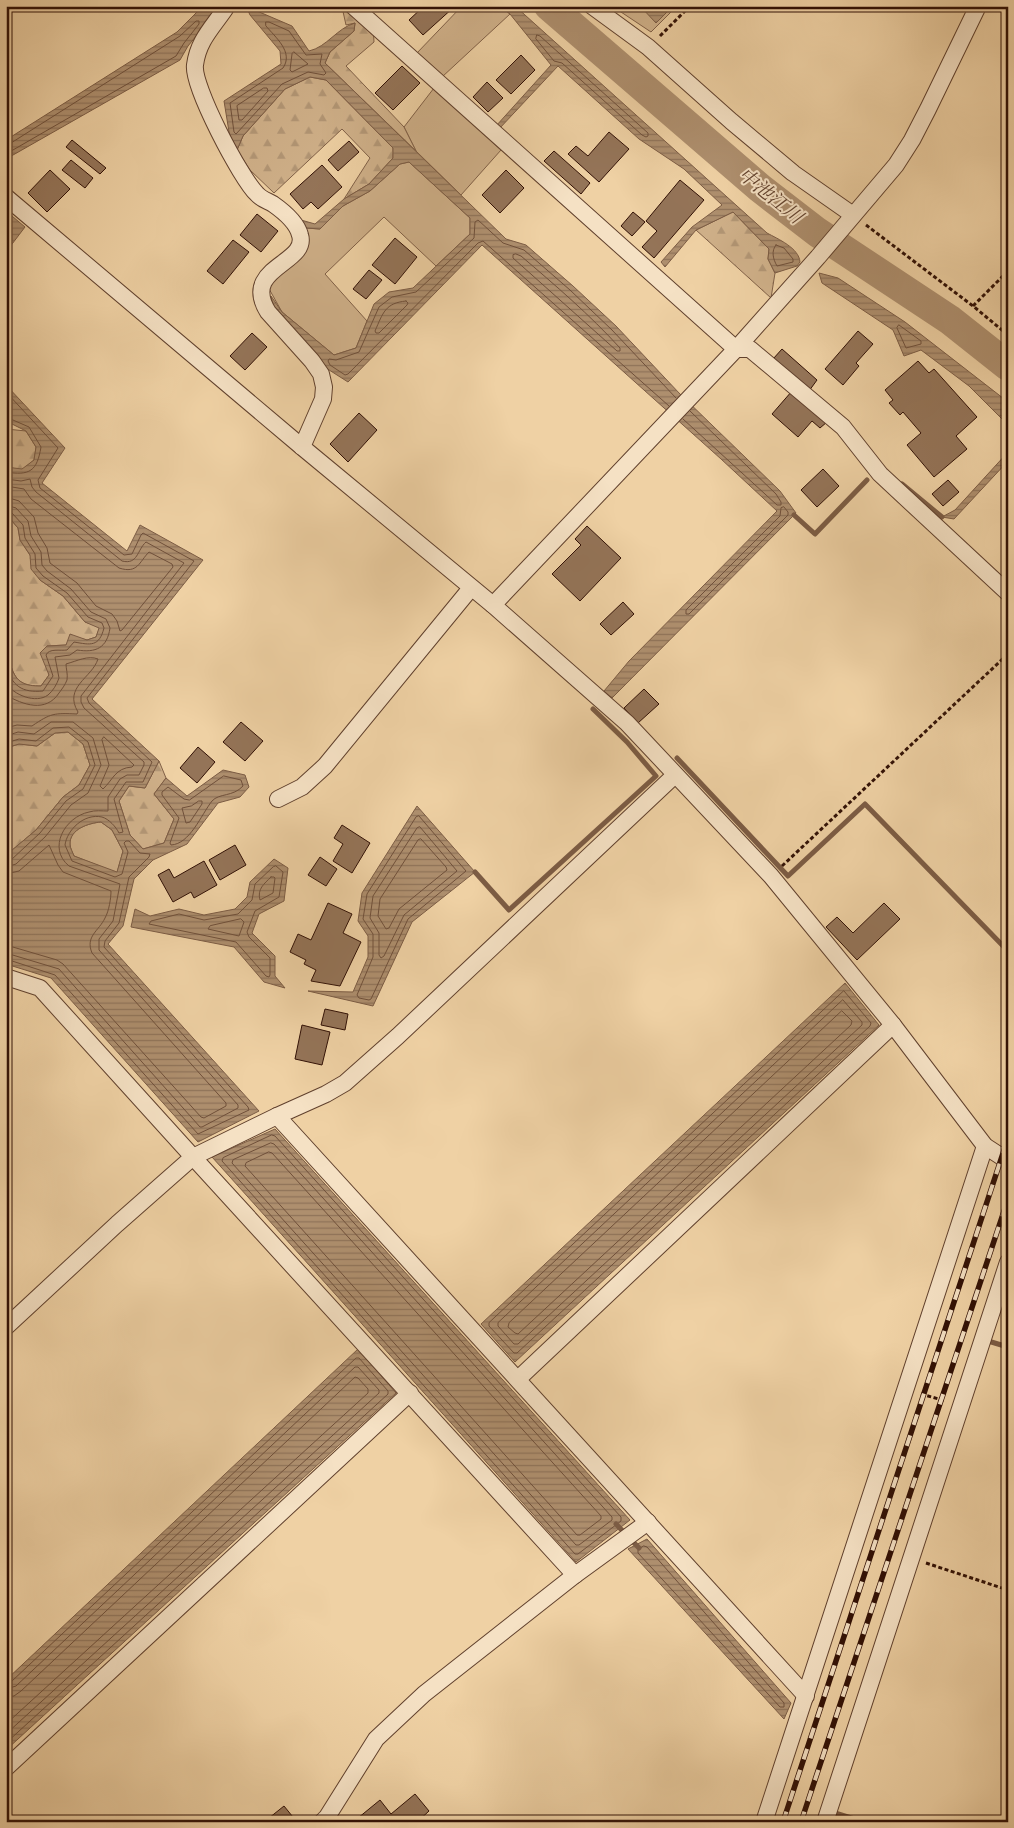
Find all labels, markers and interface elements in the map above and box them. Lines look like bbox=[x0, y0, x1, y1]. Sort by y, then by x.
water label: 中池江川 bbox=[733, 163, 808, 231]

